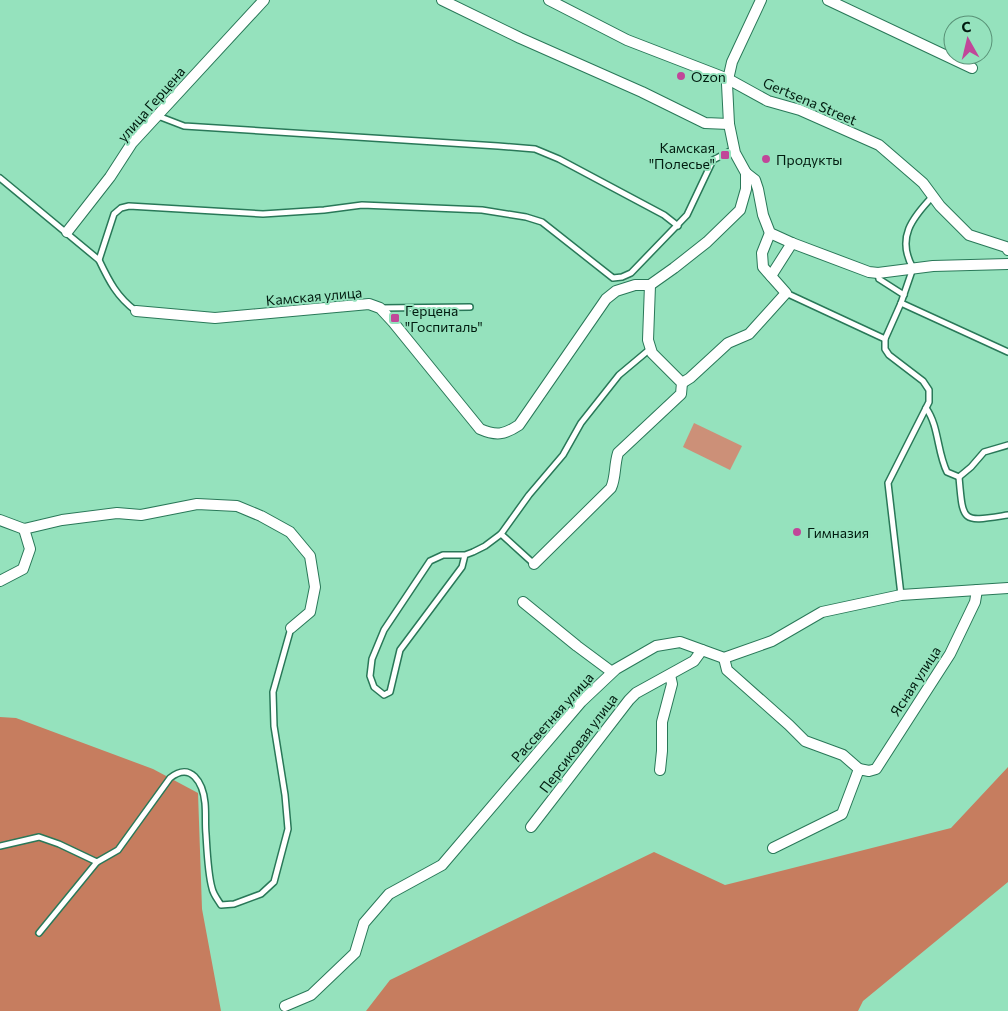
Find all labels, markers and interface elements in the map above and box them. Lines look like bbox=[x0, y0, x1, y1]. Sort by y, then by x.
north arrow bbox=[943, 15, 993, 65]
text: С bbox=[960, 18, 972, 36]
street label: улица Герцена bbox=[114, 63, 188, 145]
place label: Ozon bbox=[691, 68, 726, 85]
marker: Ozon bbox=[675, 70, 687, 82]
street label: Gertsena Street bbox=[760, 74, 860, 129]
place label: Камская "Полесье" bbox=[649, 139, 715, 172]
marker: Камская "Полесье" bbox=[719, 149, 731, 161]
place label: Продукты bbox=[776, 151, 842, 168]
marker: Продукты bbox=[760, 153, 772, 165]
street label: Камская улица bbox=[265, 283, 363, 309]
place label: Герцена "Госпиталь" bbox=[405, 302, 483, 335]
marker: Герцена "Госпиталь" bbox=[389, 312, 401, 324]
place label: Гимназия bbox=[807, 524, 869, 541]
marker: Гимназия bbox=[791, 526, 803, 538]
street label: Ясная улица bbox=[886, 643, 944, 719]
street label: Рассветная улица bbox=[507, 669, 597, 765]
street label: Персиковая улица bbox=[535, 690, 621, 796]

